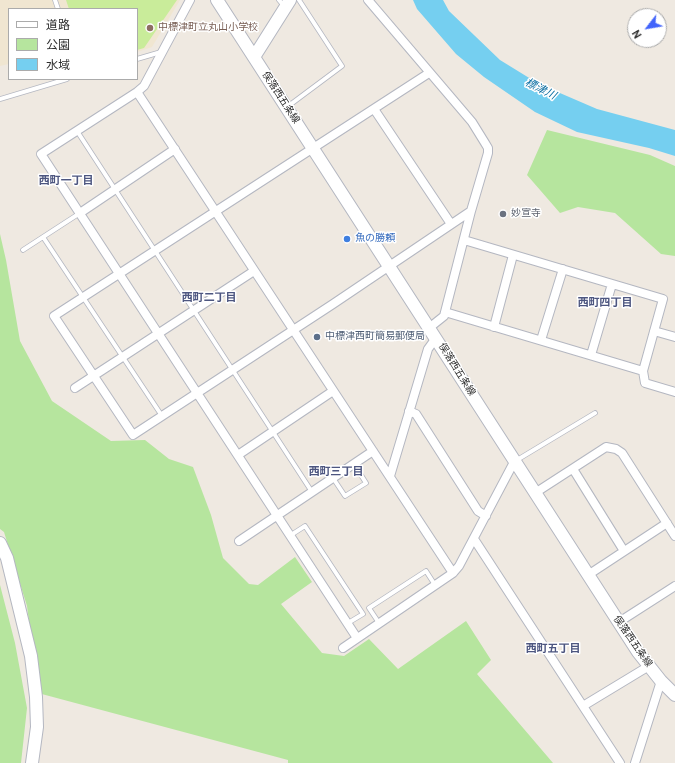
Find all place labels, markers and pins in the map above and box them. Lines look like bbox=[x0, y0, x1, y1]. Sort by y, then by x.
place label: 中標津町立丸山小学校 bbox=[158, 22, 258, 34]
marker: 中標津町立丸山小学校 bbox=[145, 23, 155, 33]
place label: 妙宣寺 bbox=[511, 208, 541, 220]
marker: 妙宣寺 bbox=[498, 209, 508, 219]
place label: 魚の勝頼 bbox=[355, 233, 395, 245]
marker: 魚の勝頼 bbox=[342, 234, 352, 244]
place label: 中標津西町簡易郵便局 bbox=[325, 331, 425, 343]
marker: 中標津西町簡易郵便局 bbox=[312, 332, 322, 342]

